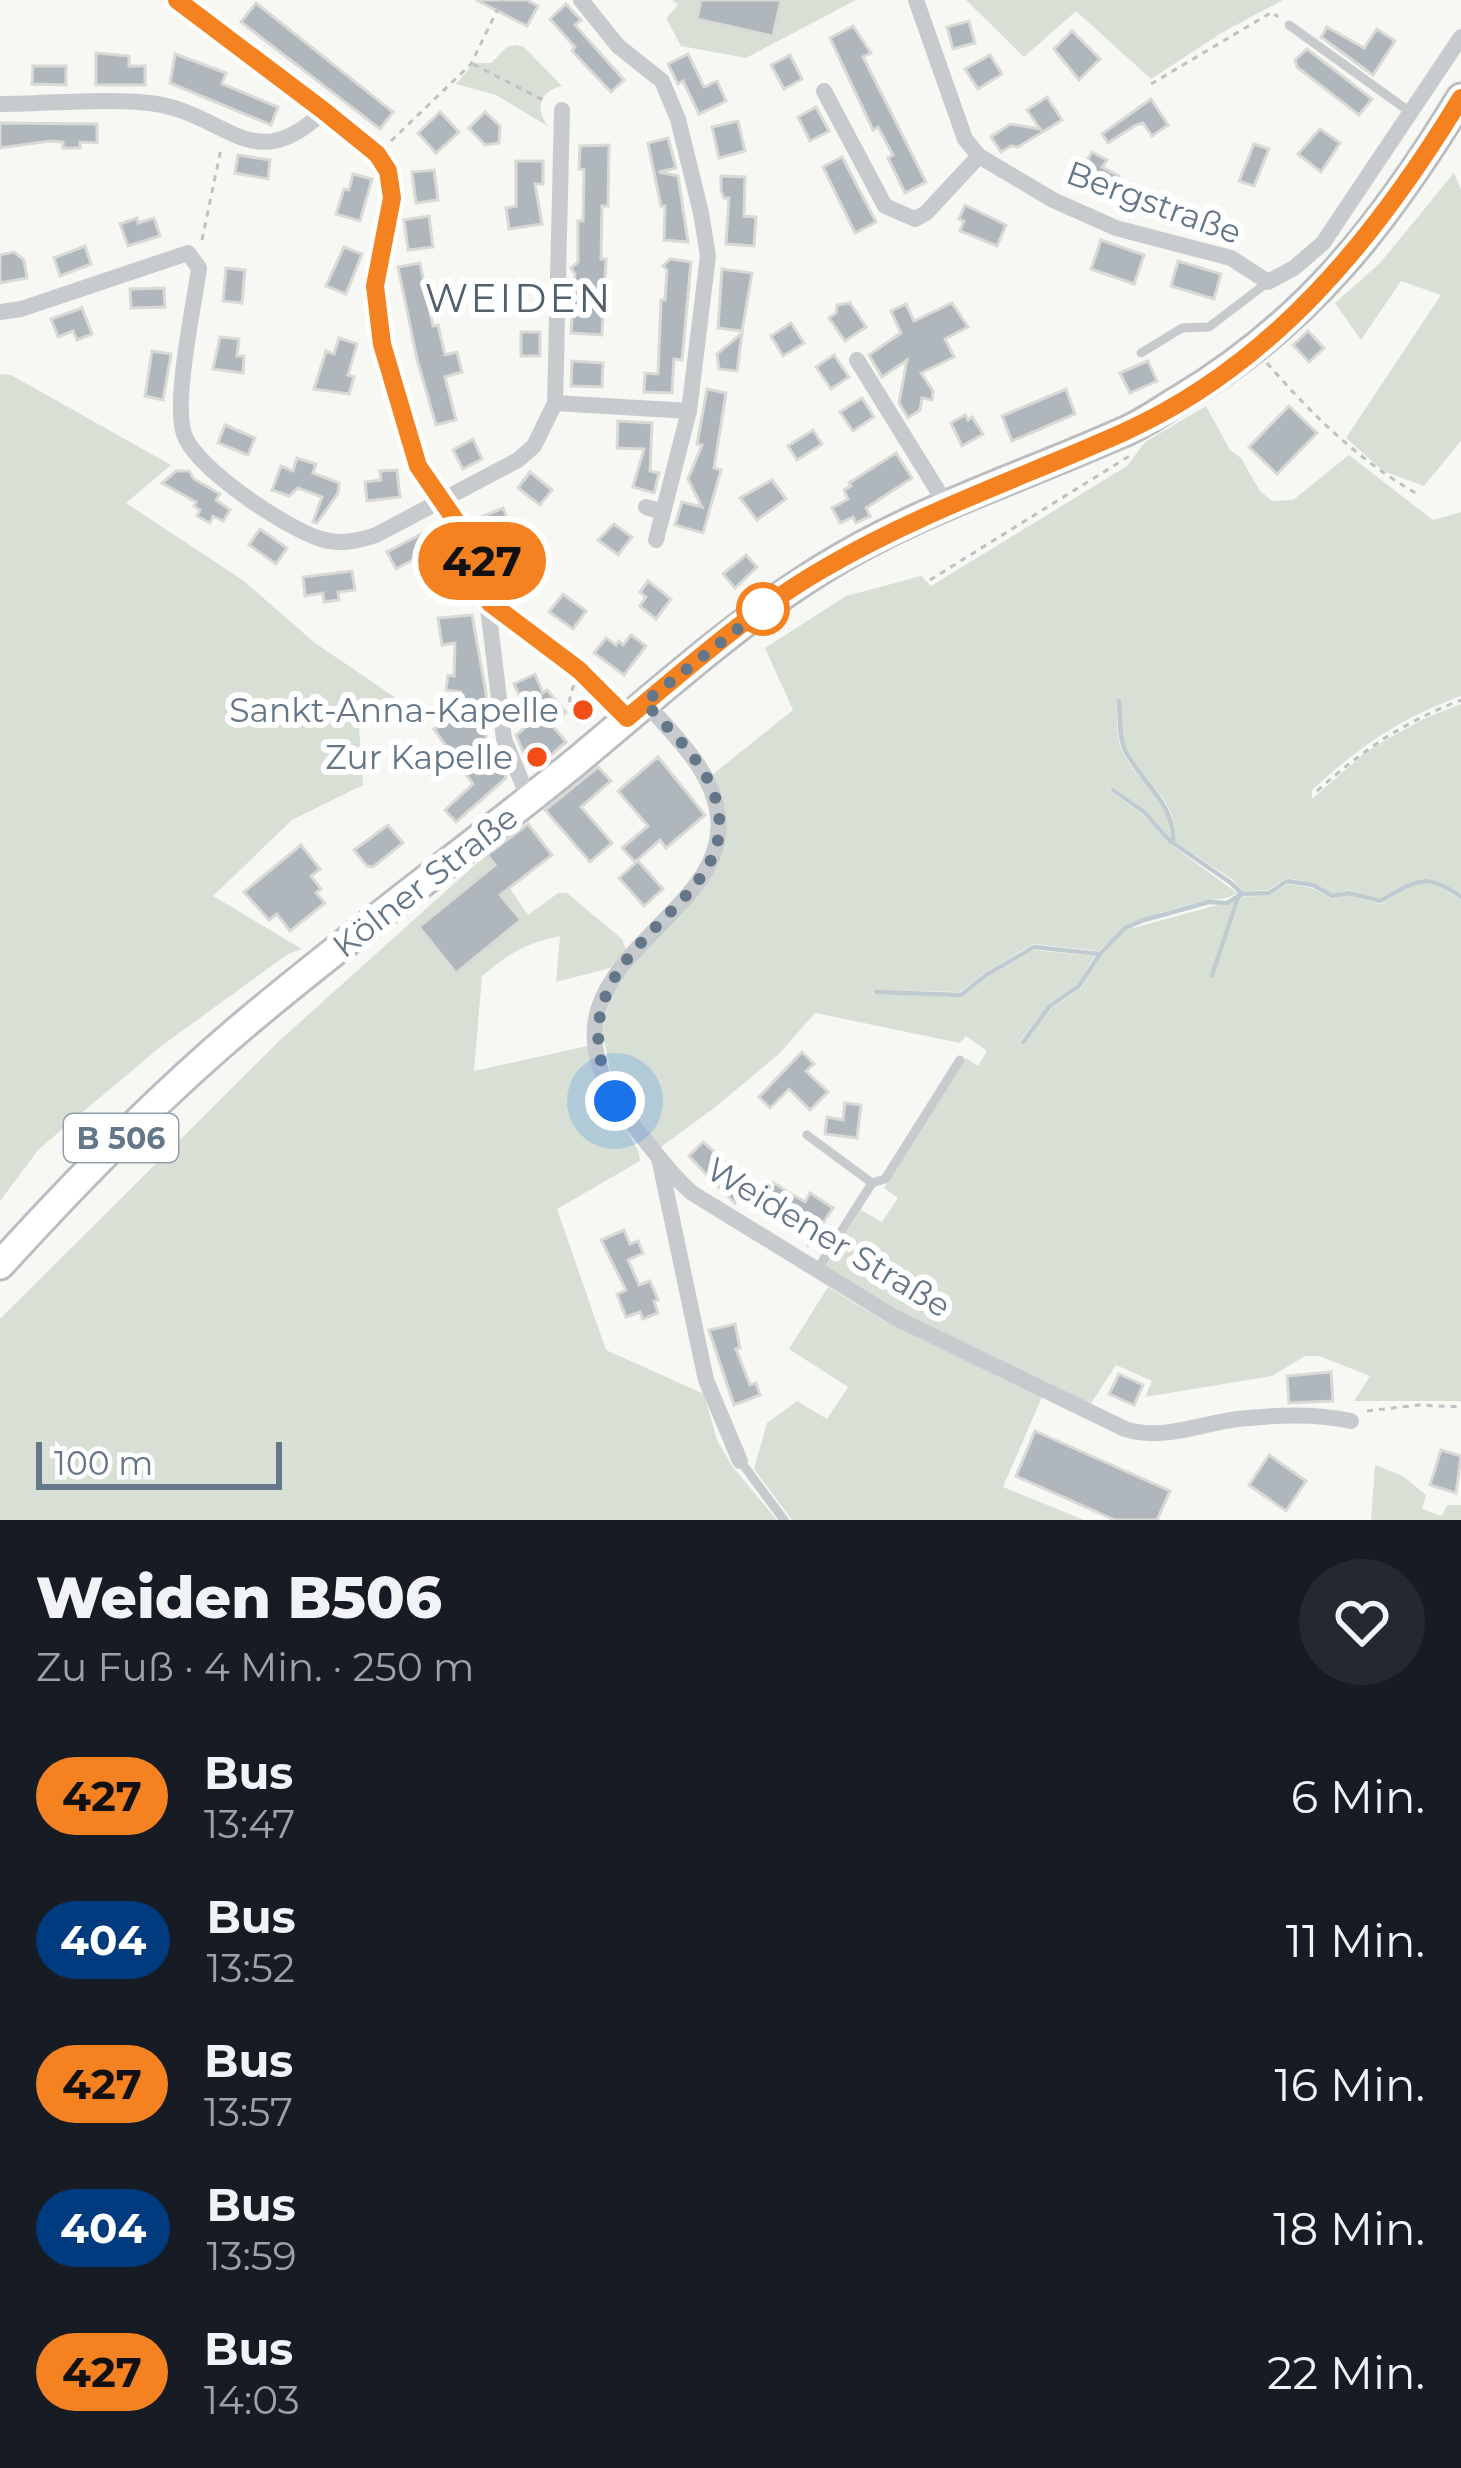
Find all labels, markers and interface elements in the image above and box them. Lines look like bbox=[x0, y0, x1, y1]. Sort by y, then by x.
street label: Bergstraße bbox=[1061, 152, 1247, 252]
district label: WEIDEN bbox=[425, 274, 613, 322]
line badge: 427 bbox=[413, 522, 551, 600]
text: 427 bbox=[442, 535, 522, 587]
unlabelled marker bbox=[738, 584, 788, 634]
place label: Sankt-Anna-Kapelle bbox=[229, 690, 559, 730]
marker: Sankt-Anna-Kapelle bbox=[570, 697, 596, 723]
place label: Zur Kapelle bbox=[325, 737, 513, 777]
marker: Zur Kapelle bbox=[524, 744, 550, 770]
street label: Kölner Straße bbox=[325, 796, 525, 966]
your location bbox=[585, 1071, 645, 1131]
road number: B 506 bbox=[64, 1114, 178, 1162]
street label: Weidener Straße bbox=[700, 1148, 958, 1326]
scale bar bbox=[36, 1436, 282, 1489]
text: 100 m bbox=[54, 1443, 153, 1483]
button: heart bbox=[1299, 1559, 1425, 1685]
text: Weiden B506 bbox=[36, 1563, 442, 1632]
text: Zu Fuß · 4 Min. · 250 m bbox=[36, 1643, 474, 1691]
text: Bus bbox=[204, 1745, 293, 1800]
text: 6 Min. bbox=[1291, 1769, 1425, 1824]
text: 427 bbox=[62, 1770, 142, 1822]
text: 13:47 bbox=[204, 1800, 295, 1848]
text: Bus bbox=[206, 1889, 296, 1944]
text: 11 Min. bbox=[1286, 1913, 1425, 1968]
text: 404 bbox=[60, 1914, 146, 1966]
text: 13:52 bbox=[206, 1944, 295, 1992]
text: Bus bbox=[204, 2033, 293, 2088]
text: 16 Min. bbox=[1275, 2057, 1425, 2112]
text: 427 bbox=[62, 2058, 142, 2110]
text: 13:57 bbox=[204, 2088, 293, 2136]
text: Bus bbox=[206, 2177, 296, 2232]
text: 18 Min. bbox=[1273, 2201, 1425, 2256]
text: 404 bbox=[60, 2202, 146, 2254]
text: 13:59 bbox=[206, 2232, 297, 2280]
text: Bus bbox=[204, 2321, 293, 2376]
text: 22 Min. bbox=[1267, 2345, 1425, 2400]
text: 427 bbox=[62, 2346, 142, 2398]
text: 14:03 bbox=[204, 2376, 300, 2424]

